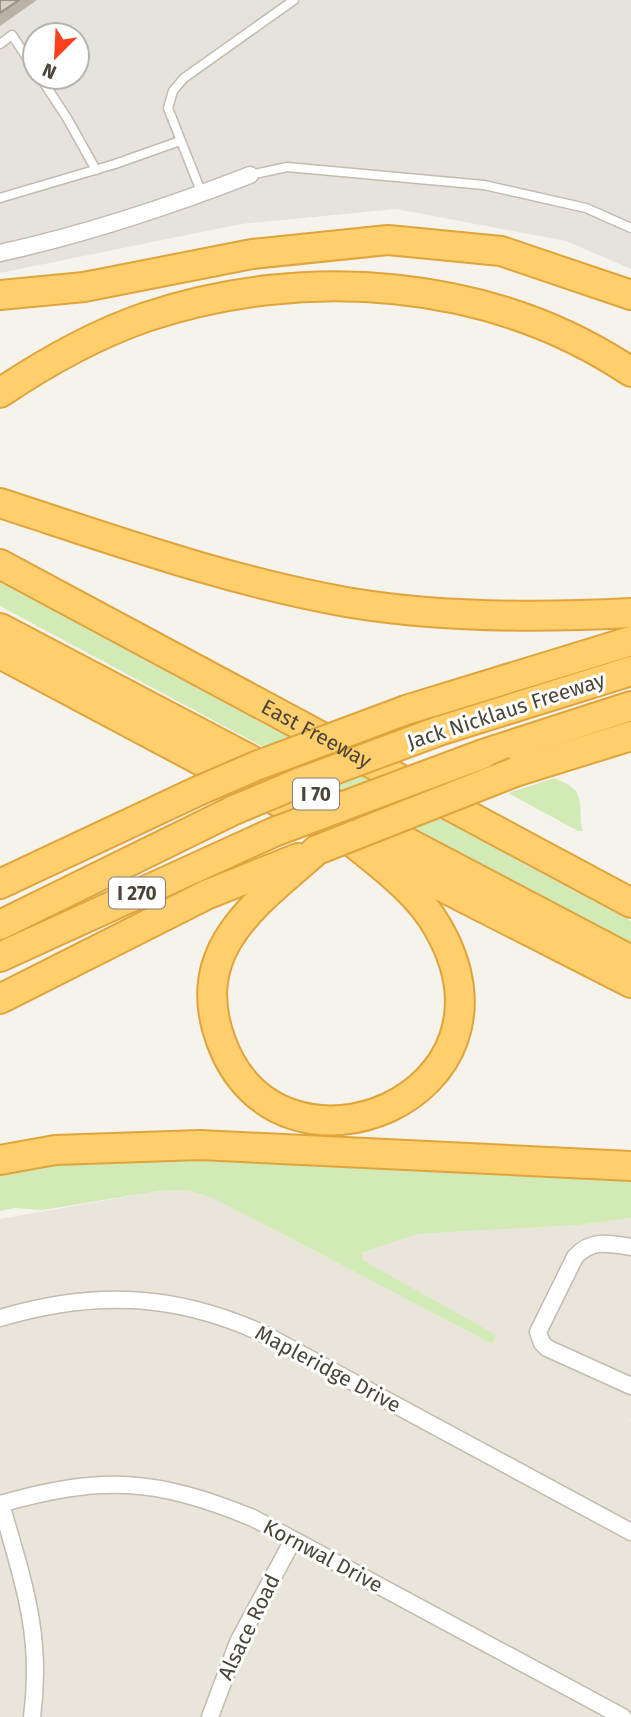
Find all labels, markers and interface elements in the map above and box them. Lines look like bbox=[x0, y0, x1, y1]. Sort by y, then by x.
north arrow bbox=[21, 21, 91, 91]
text: N bbox=[39, 58, 60, 84]
street label: Jack Nicklaus Freeway bbox=[404, 667, 609, 755]
street label: East Freeway bbox=[257, 694, 376, 774]
road number: I 70 bbox=[293, 778, 339, 810]
road number: I 270 bbox=[109, 878, 165, 908]
street label: Mapleridge Drive bbox=[251, 1320, 405, 1418]
street label: Kornwal Drive bbox=[259, 1514, 387, 1598]
street label: Alsace Road bbox=[212, 1570, 286, 1684]

